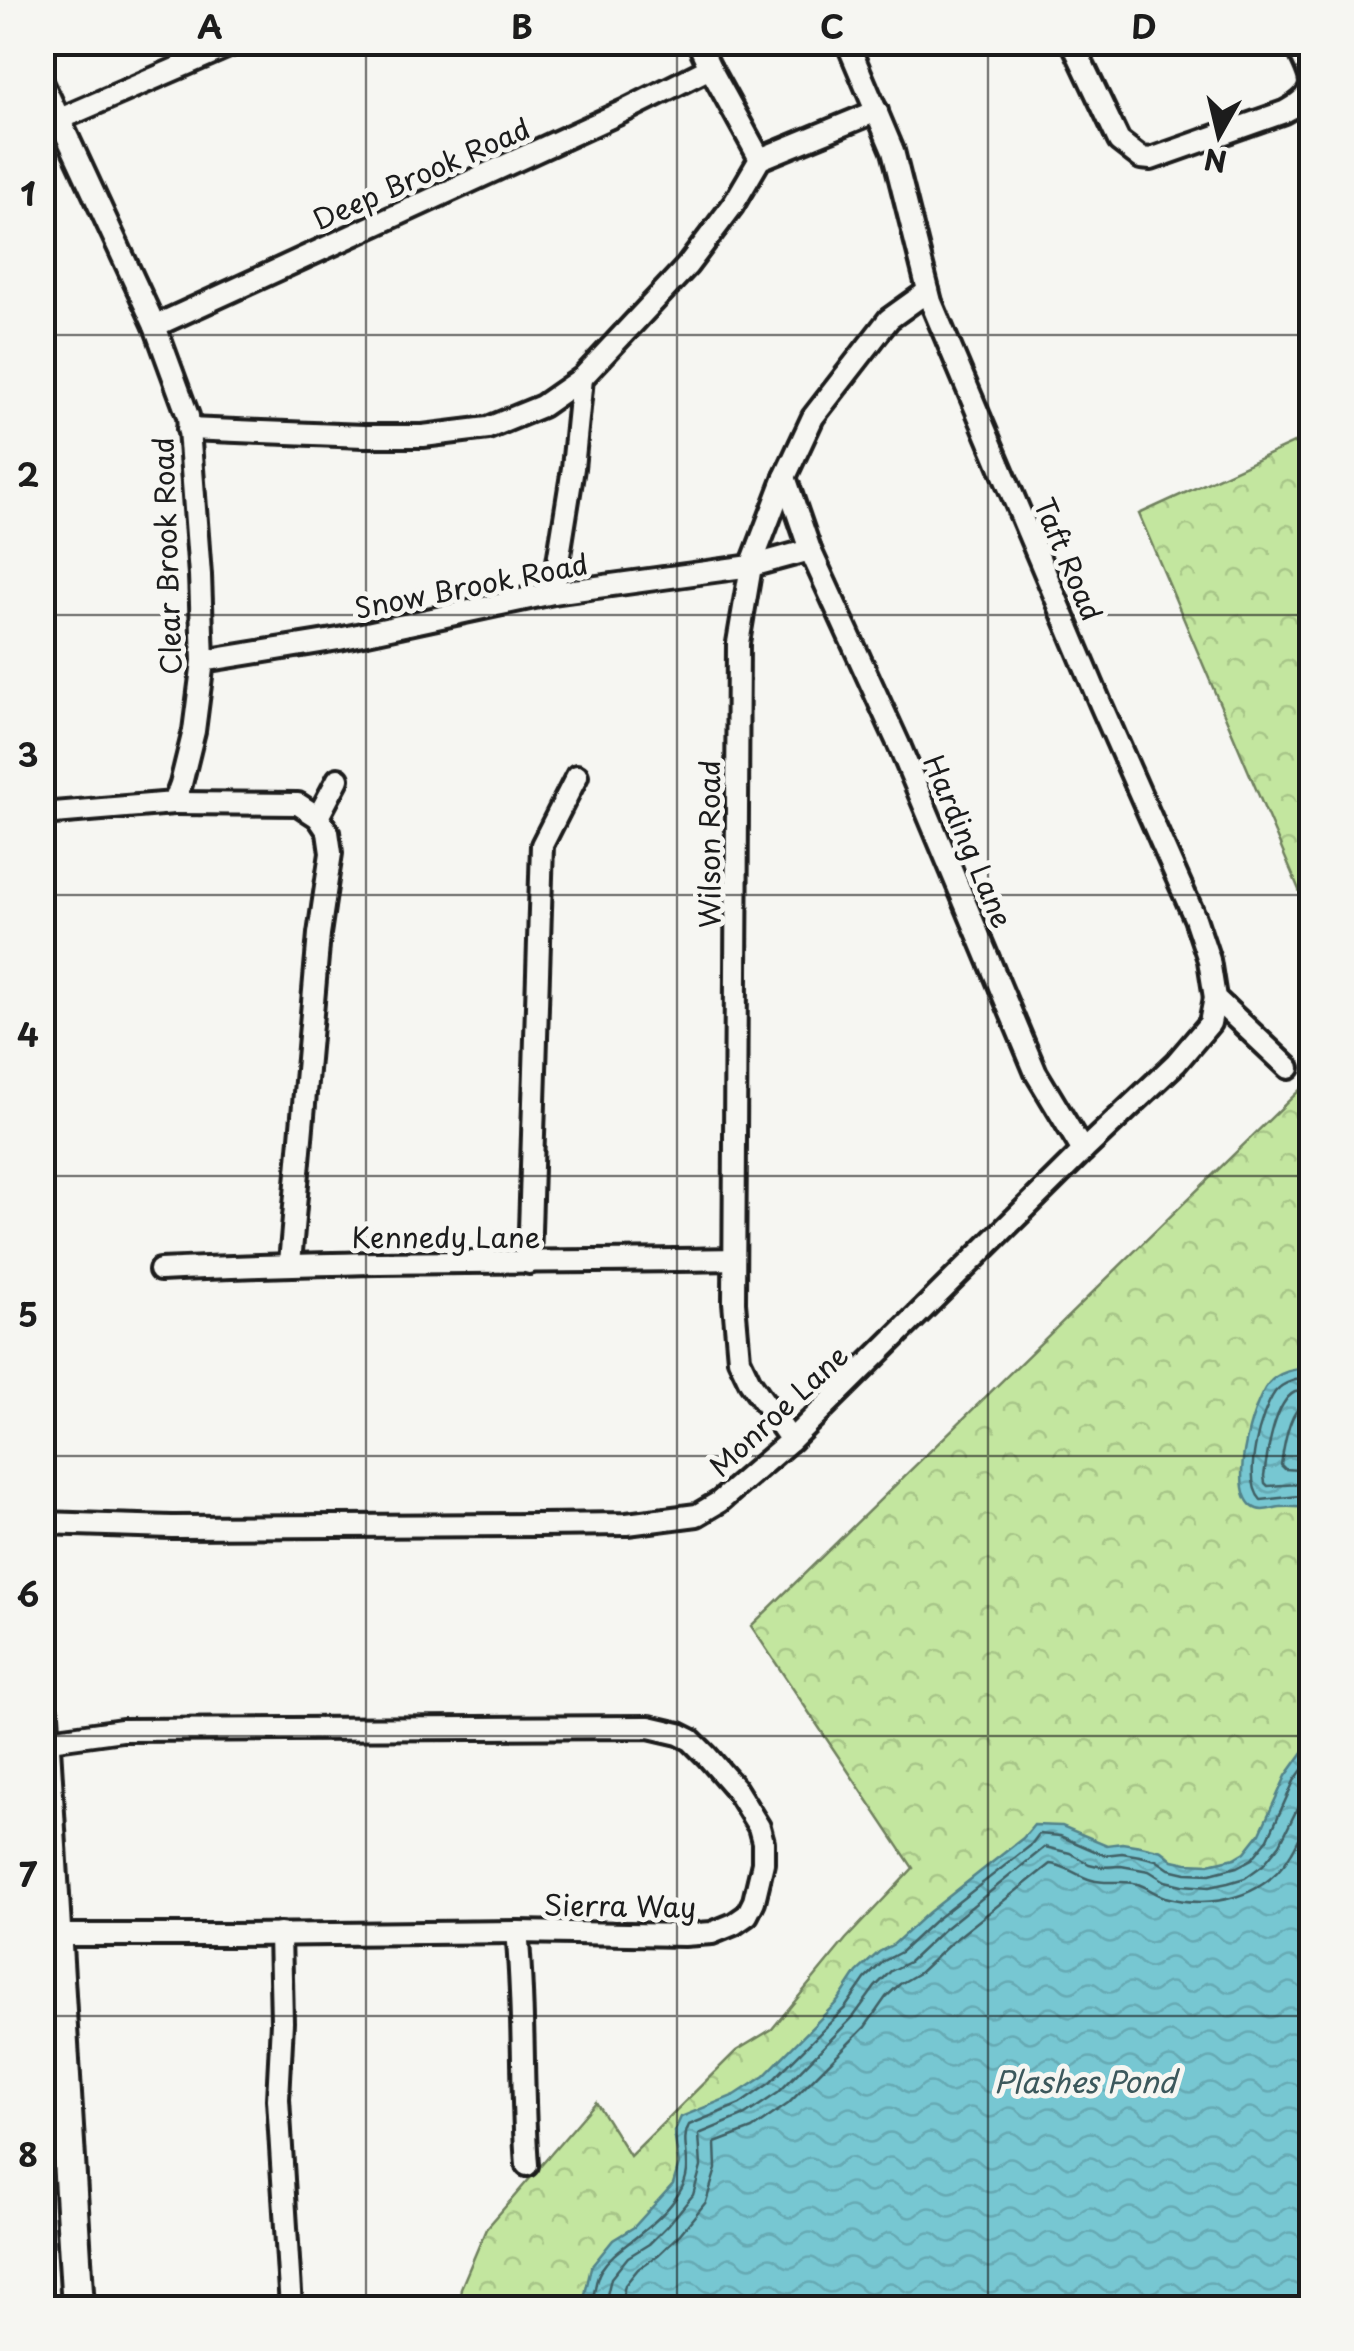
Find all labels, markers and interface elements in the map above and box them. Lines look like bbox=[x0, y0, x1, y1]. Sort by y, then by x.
text: A bbox=[197, 2, 223, 50]
text: B bbox=[511, 2, 533, 50]
text: C bbox=[820, 2, 844, 50]
text: D bbox=[1131, 2, 1157, 50]
north arrow bbox=[1169, 85, 1269, 185]
street label: Deep Brook Road bbox=[306, 106, 536, 240]
text: N bbox=[1201, 138, 1229, 184]
text: 1 bbox=[20, 169, 36, 217]
street label: Clear Brook Road bbox=[140, 436, 192, 676]
text: 2 bbox=[17, 450, 39, 498]
street label: Taft Road bbox=[1024, 491, 1114, 627]
street label: Snow Brook Road bbox=[350, 541, 592, 629]
text: 3 bbox=[18, 730, 38, 778]
street label: Harding Lane bbox=[913, 748, 1025, 934]
street label: Wilson Road bbox=[687, 760, 730, 928]
text: 4 bbox=[17, 1010, 39, 1058]
street label: Kennedy Lane bbox=[352, 1215, 540, 1258]
text: 5 bbox=[18, 1290, 38, 1338]
street label: Monroe Lane bbox=[699, 1334, 857, 1486]
text: 6 bbox=[17, 1570, 39, 1618]
text: 7 bbox=[19, 1850, 38, 1898]
street label: Sierra Way bbox=[543, 1882, 697, 1928]
water label: Plashes Pond bbox=[994, 2058, 1180, 2103]
text: 8 bbox=[18, 2130, 38, 2178]

